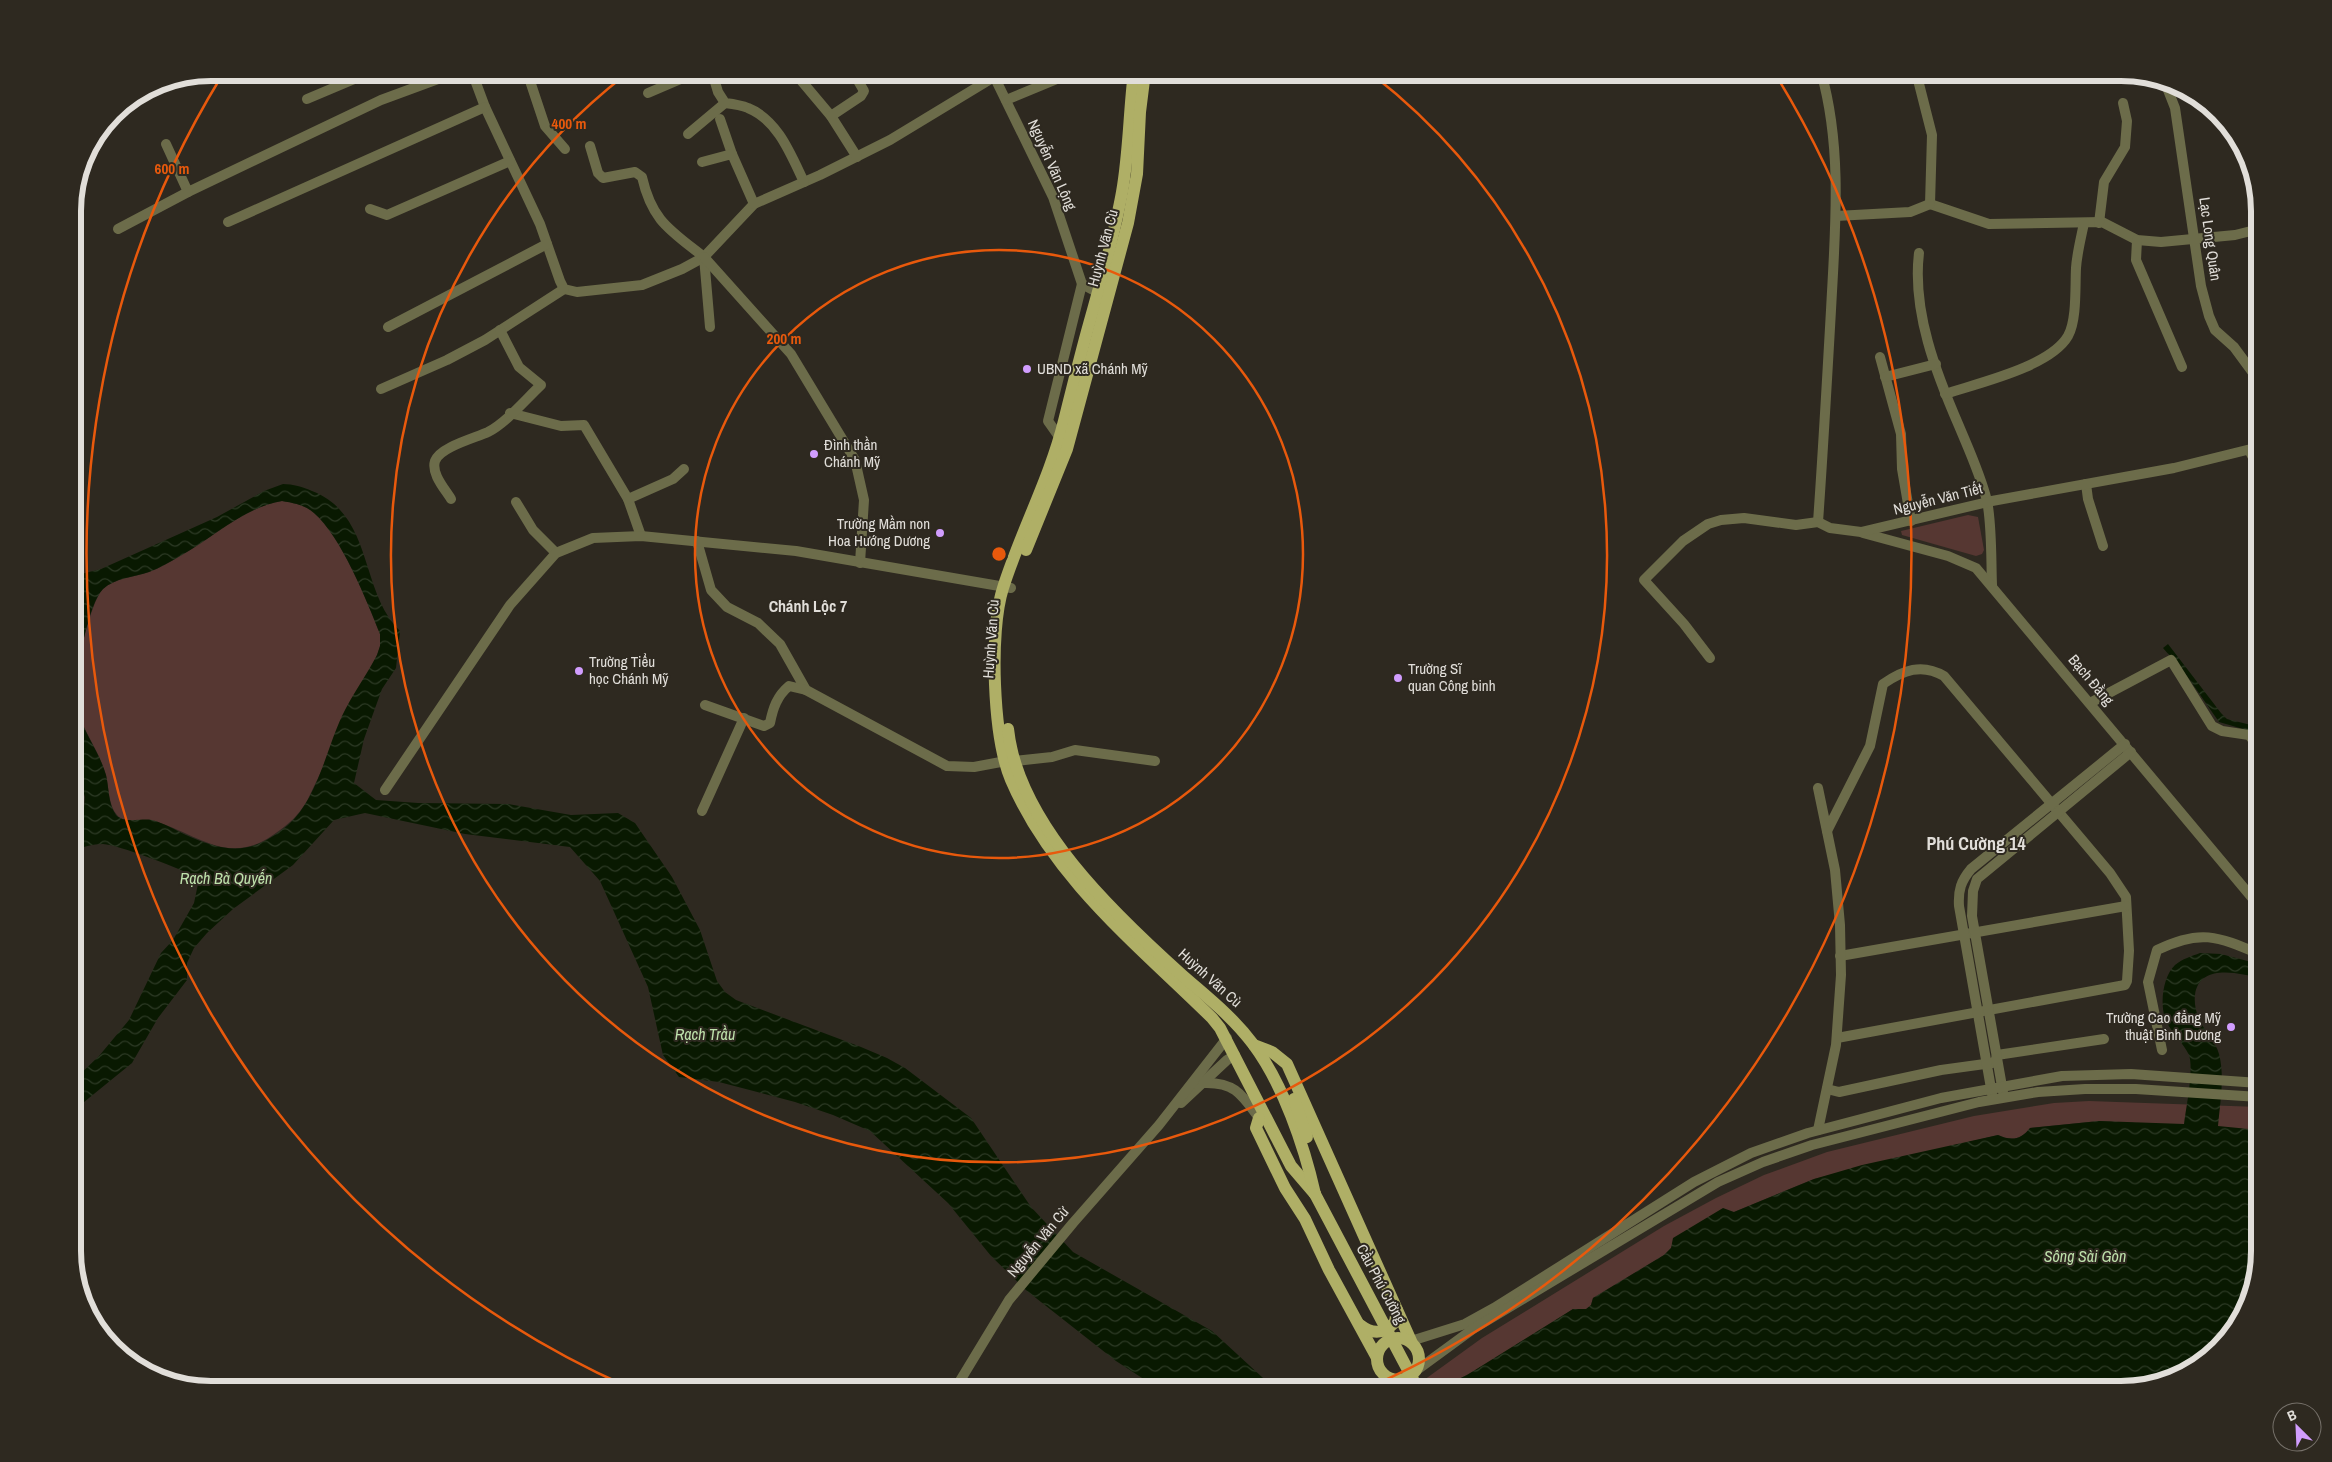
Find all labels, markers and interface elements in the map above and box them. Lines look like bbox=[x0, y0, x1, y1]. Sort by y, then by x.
text: 400 m bbox=[552, 113, 586, 134]
street label: Nguyễn Văn Lộng bbox=[1023, 116, 1082, 214]
text: 600 m bbox=[155, 158, 189, 179]
street label: Lạc Long Quân bbox=[2194, 196, 2227, 282]
street label: Huỳnh Văn Cù bbox=[1082, 207, 1123, 289]
text: 200 m bbox=[767, 328, 801, 349]
place label: UBND xã Chánh Mỹ bbox=[1037, 358, 1149, 379]
marker: UBND xã Chánh Mỹ bbox=[1021, 363, 1033, 375]
place label: Đình thần Chánh Mỹ bbox=[824, 434, 881, 472]
marker: Đình thần Chánh Mỹ bbox=[808, 448, 820, 460]
street label: Nguyễn Văn Tiết bbox=[1891, 477, 1985, 520]
place label: Trường Mầm non Hoa Hướng Dương bbox=[828, 513, 930, 551]
marker: Trường Mầm non Hoa Hướng Dương bbox=[934, 527, 946, 539]
centre of rings bbox=[990, 545, 1008, 563]
district label: Chánh Lộc 7 bbox=[769, 595, 847, 617]
street label: Huỳnh Văn Cù bbox=[977, 599, 1004, 679]
street label: Bạch Đằng bbox=[2064, 650, 2119, 710]
place label: Trường Tiểu học Chánh Mỹ bbox=[589, 651, 669, 689]
place label: Trường Sĩ quan Công binh bbox=[1408, 658, 1496, 696]
marker: Trường Tiểu học Chánh Mỹ bbox=[573, 665, 585, 677]
marker: Trường Sĩ quan Công binh bbox=[1392, 672, 1404, 684]
district label: Phú Cường 14 bbox=[1926, 831, 2026, 856]
water label: Rạch Bà Quyến bbox=[180, 867, 272, 889]
street label: Huỳnh Văn Cù bbox=[1174, 943, 1247, 1012]
place label: Trường Cao đẳng Mỹ thuật Bình Dương bbox=[2106, 1007, 2222, 1045]
marker: Trường Cao đẳng Mỹ thuật Bình Dương bbox=[2225, 1021, 2237, 1033]
water label: Rạch Trầu bbox=[675, 1023, 735, 1045]
street label: Nguyễn Văn Cừ bbox=[1002, 1201, 1074, 1281]
street label: Cầu Phú Cường bbox=[1352, 1240, 1411, 1327]
water label: Sông Sài Gòn bbox=[2044, 1245, 2126, 1267]
north arrow bbox=[2272, 1402, 2322, 1452]
text: B bbox=[2284, 1405, 2299, 1425]

